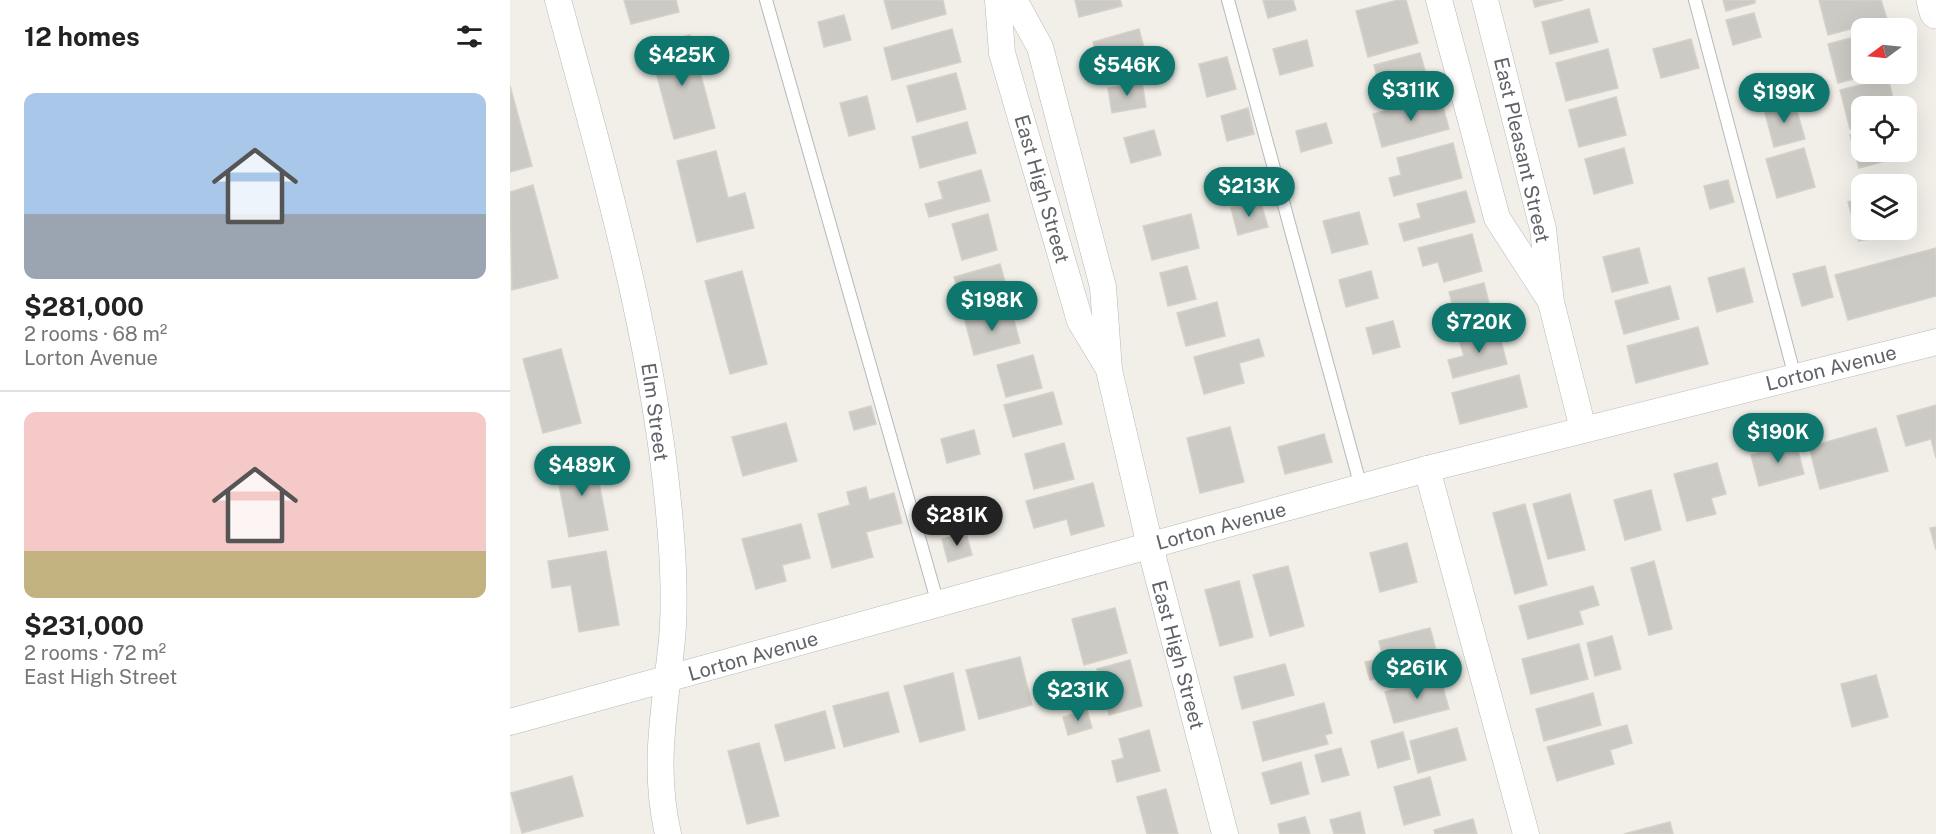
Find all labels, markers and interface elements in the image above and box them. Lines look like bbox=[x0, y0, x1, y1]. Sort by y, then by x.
north arrow bbox=[1851, 18, 1917, 84]
map controls bbox=[1851, 18, 1917, 240]
icon: filters bbox=[453, 20, 486, 53]
text: 12 homes bbox=[24, 21, 140, 52]
pin: $425K bbox=[640, 36, 724, 87]
text: $425K bbox=[648, 43, 716, 67]
pin: $546K bbox=[1085, 46, 1169, 97]
text: $546K bbox=[1093, 53, 1161, 77]
street label: East Pleasant Street bbox=[1489, 55, 1555, 245]
pin: $311K bbox=[1369, 71, 1453, 122]
pin: $199K bbox=[1742, 73, 1826, 124]
text: $311K bbox=[1382, 78, 1440, 102]
text: $199K bbox=[1753, 80, 1815, 104]
button: locate bbox=[1851, 96, 1917, 162]
street label: East High Street bbox=[1009, 112, 1075, 266]
icon: home bbox=[201, 132, 309, 240]
pin: $213K bbox=[1207, 167, 1291, 218]
text: $213K bbox=[1218, 174, 1280, 198]
button: layers bbox=[1851, 174, 1917, 240]
pin: $198K bbox=[950, 281, 1034, 332]
text: $198K bbox=[960, 288, 1024, 312]
text: $281,000 bbox=[24, 291, 144, 322]
pin: $720K bbox=[1437, 303, 1521, 354]
text: $720K bbox=[1446, 310, 1512, 334]
text: 2 rooms · 68 m² bbox=[24, 322, 167, 346]
street label: Lorton Avenue bbox=[1763, 340, 1899, 396]
text: Lorton Avenue bbox=[24, 346, 158, 370]
street label: Elm Street bbox=[636, 361, 674, 463]
pin: $190K bbox=[1736, 413, 1820, 464]
text: $190K bbox=[1747, 420, 1809, 444]
pin: $489K bbox=[540, 446, 624, 497]
icon: home bbox=[201, 451, 309, 559]
text: $489K bbox=[548, 453, 616, 477]
pin: $281K bbox=[915, 496, 999, 547]
street label: Lorton Avenue bbox=[1153, 497, 1289, 555]
text: $281K bbox=[926, 503, 988, 527]
street label: East High Street bbox=[1147, 578, 1209, 732]
text: $231,000 bbox=[24, 610, 144, 641]
street label: Lorton Avenue bbox=[685, 626, 821, 686]
text: 2 rooms · 72 m² bbox=[24, 641, 166, 665]
pin: $261K bbox=[1375, 649, 1459, 700]
text: $261K bbox=[1386, 656, 1448, 680]
text: East High Street bbox=[24, 665, 177, 689]
pin: $231K bbox=[1036, 671, 1120, 722]
text: $231K bbox=[1047, 678, 1109, 702]

